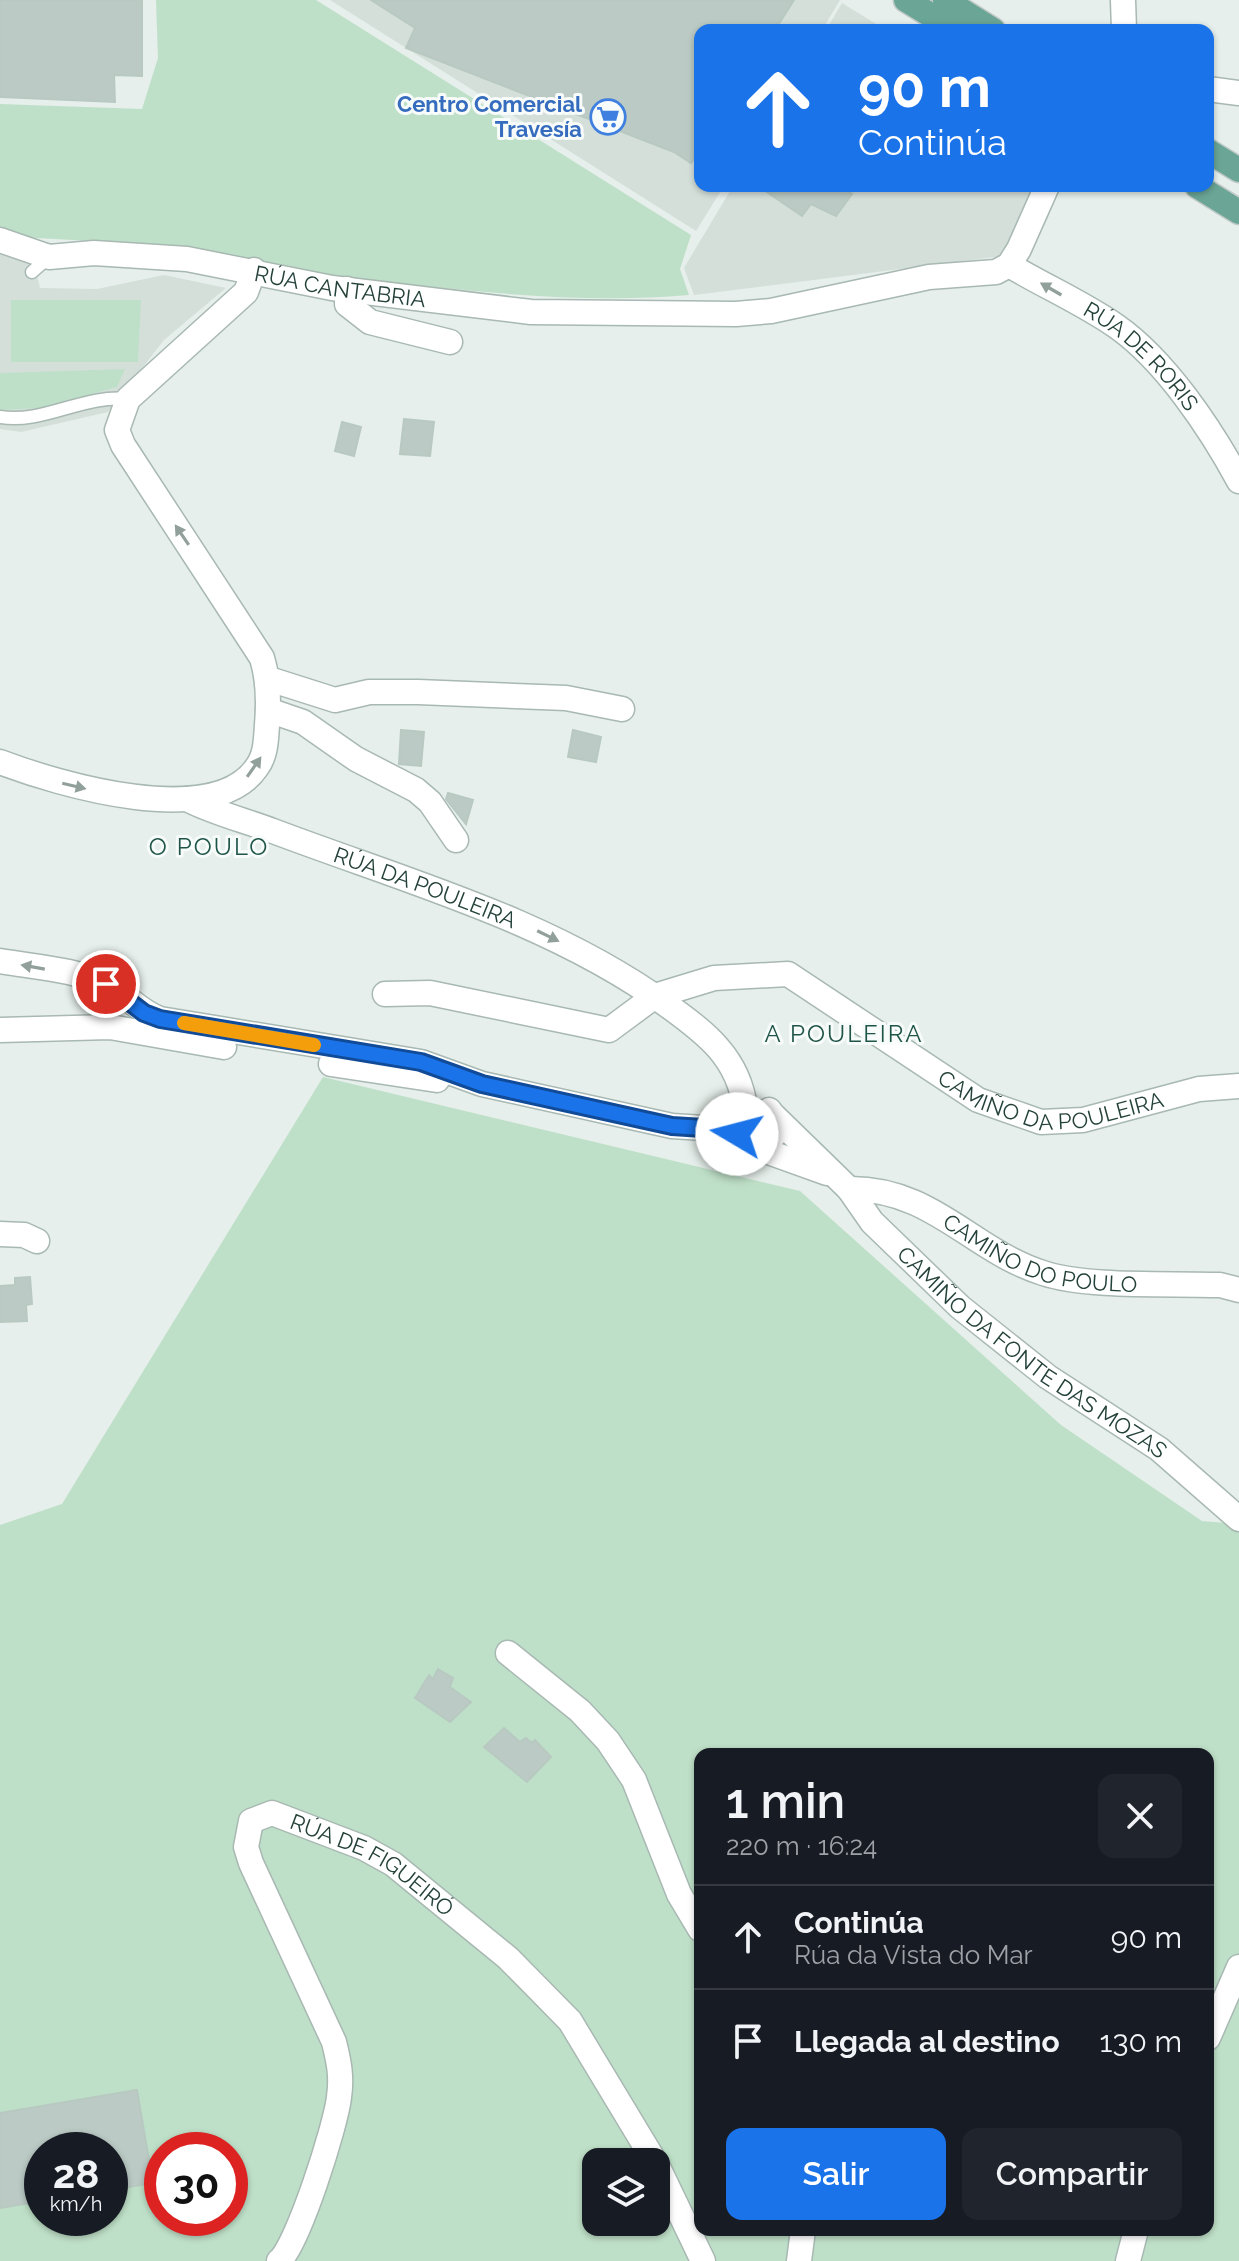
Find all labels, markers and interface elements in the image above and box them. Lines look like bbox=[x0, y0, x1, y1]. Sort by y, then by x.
text: 90 m bbox=[858, 54, 991, 120]
icon: ahead bbox=[726, 56, 830, 160]
place label: Centro Comercial Travesía bbox=[397, 91, 583, 142]
supermarket icon: Centro Comercial Travesía bbox=[589, 98, 627, 136]
text: Continúa bbox=[858, 121, 1007, 163]
street label: RÚA CANTABRIA bbox=[252, 260, 427, 312]
one-way arrow bbox=[1040, 282, 1062, 296]
street label: RÚA DE RORIS bbox=[1079, 296, 1204, 416]
one-way arrow bbox=[175, 524, 190, 545]
one-way arrow bbox=[246, 756, 261, 777]
one-way arrow bbox=[62, 780, 87, 793]
district label: O POULO bbox=[149, 832, 269, 861]
street label: RÚA DA POULEIRA bbox=[330, 841, 521, 933]
one-way arrow bbox=[536, 929, 559, 942]
pin bbox=[72, 950, 140, 1018]
one-way arrow bbox=[20, 960, 45, 972]
icon: arrive bbox=[84, 962, 128, 1006]
district label: A POULEIRA bbox=[764, 1019, 924, 1048]
street label: CAMIÑO DA POULEIRA bbox=[933, 1064, 1166, 1135]
position arrow bbox=[695, 1092, 779, 1176]
street label: CAMIÑO DO POULO bbox=[938, 1208, 1138, 1297]
street label: CAMIÑO DA FONTE DAS MOZAS bbox=[892, 1241, 1173, 1463]
text: 1 min bbox=[726, 1773, 845, 1829]
button: close bbox=[1098, 1774, 1182, 1858]
street label: RÚA DE FIGUEIRÓ bbox=[287, 1808, 459, 1921]
text: 220 m · 16:24 bbox=[726, 1831, 877, 1861]
text: Continúa bbox=[794, 1905, 924, 1940]
icon: ahead bbox=[726, 1915, 770, 1959]
text: 90 m bbox=[1111, 1920, 1182, 1955]
text: Rúa da Vista do Mar bbox=[794, 1940, 1033, 1970]
icon: arrive bbox=[726, 2019, 770, 2063]
text: Llegada al destino bbox=[794, 2024, 1060, 2059]
text: 130 m bbox=[1100, 2024, 1182, 2059]
button: Salir bbox=[726, 2128, 946, 2220]
button: Compartir bbox=[962, 2128, 1182, 2220]
speed limit sign: 30 bbox=[144, 2132, 248, 2236]
map controls bbox=[582, 2148, 670, 2236]
button: layers bbox=[582, 2148, 670, 2236]
text: 28 bbox=[53, 2150, 99, 2197]
text: km/h bbox=[50, 2192, 102, 2216]

